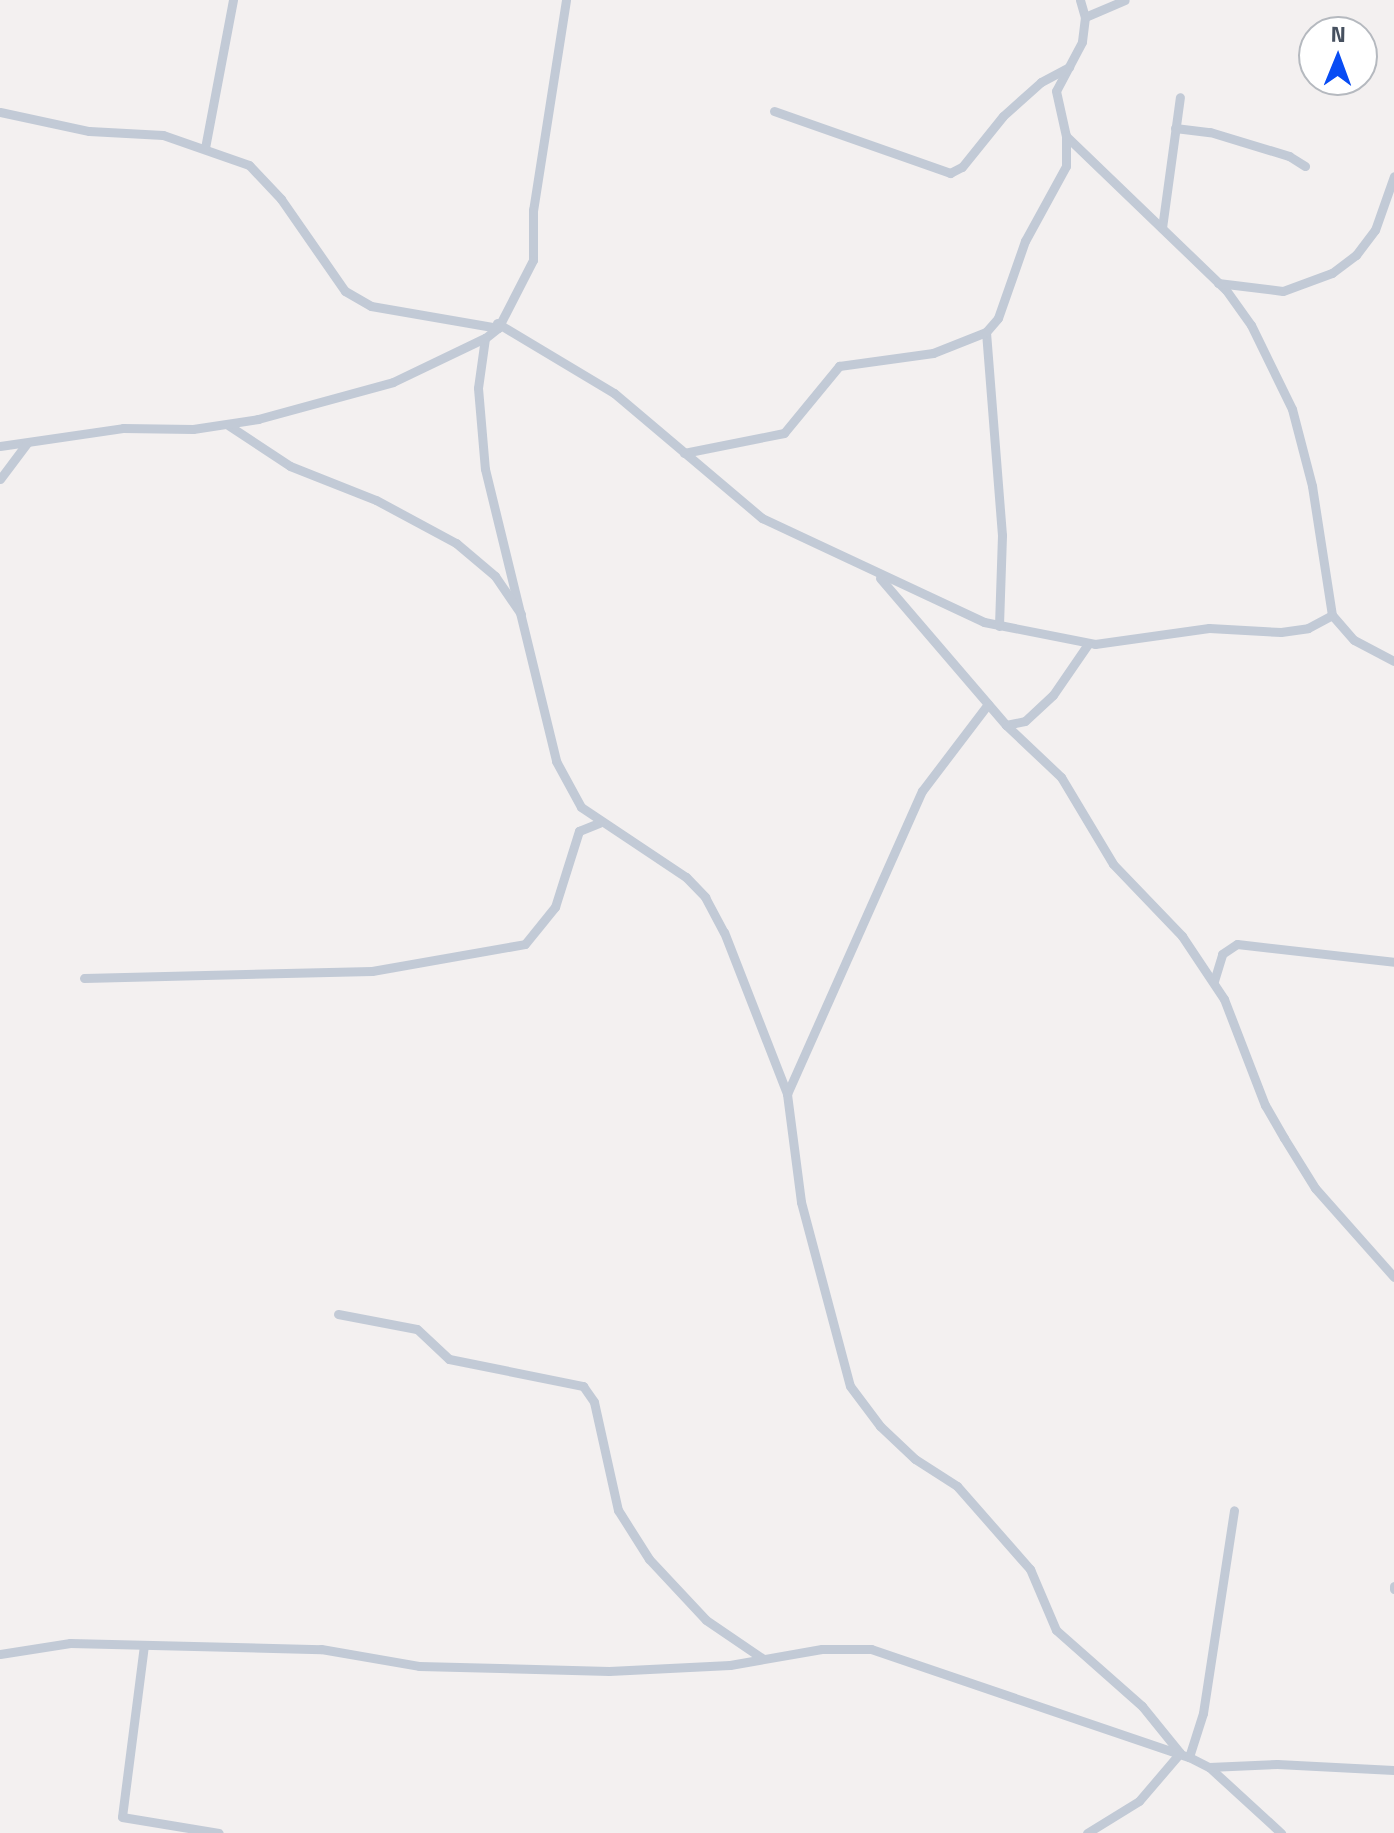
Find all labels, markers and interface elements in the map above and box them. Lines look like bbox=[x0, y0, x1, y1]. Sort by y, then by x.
north arrow bbox=[1298, 16, 1378, 96]
text: N bbox=[1330, 17, 1346, 51]

